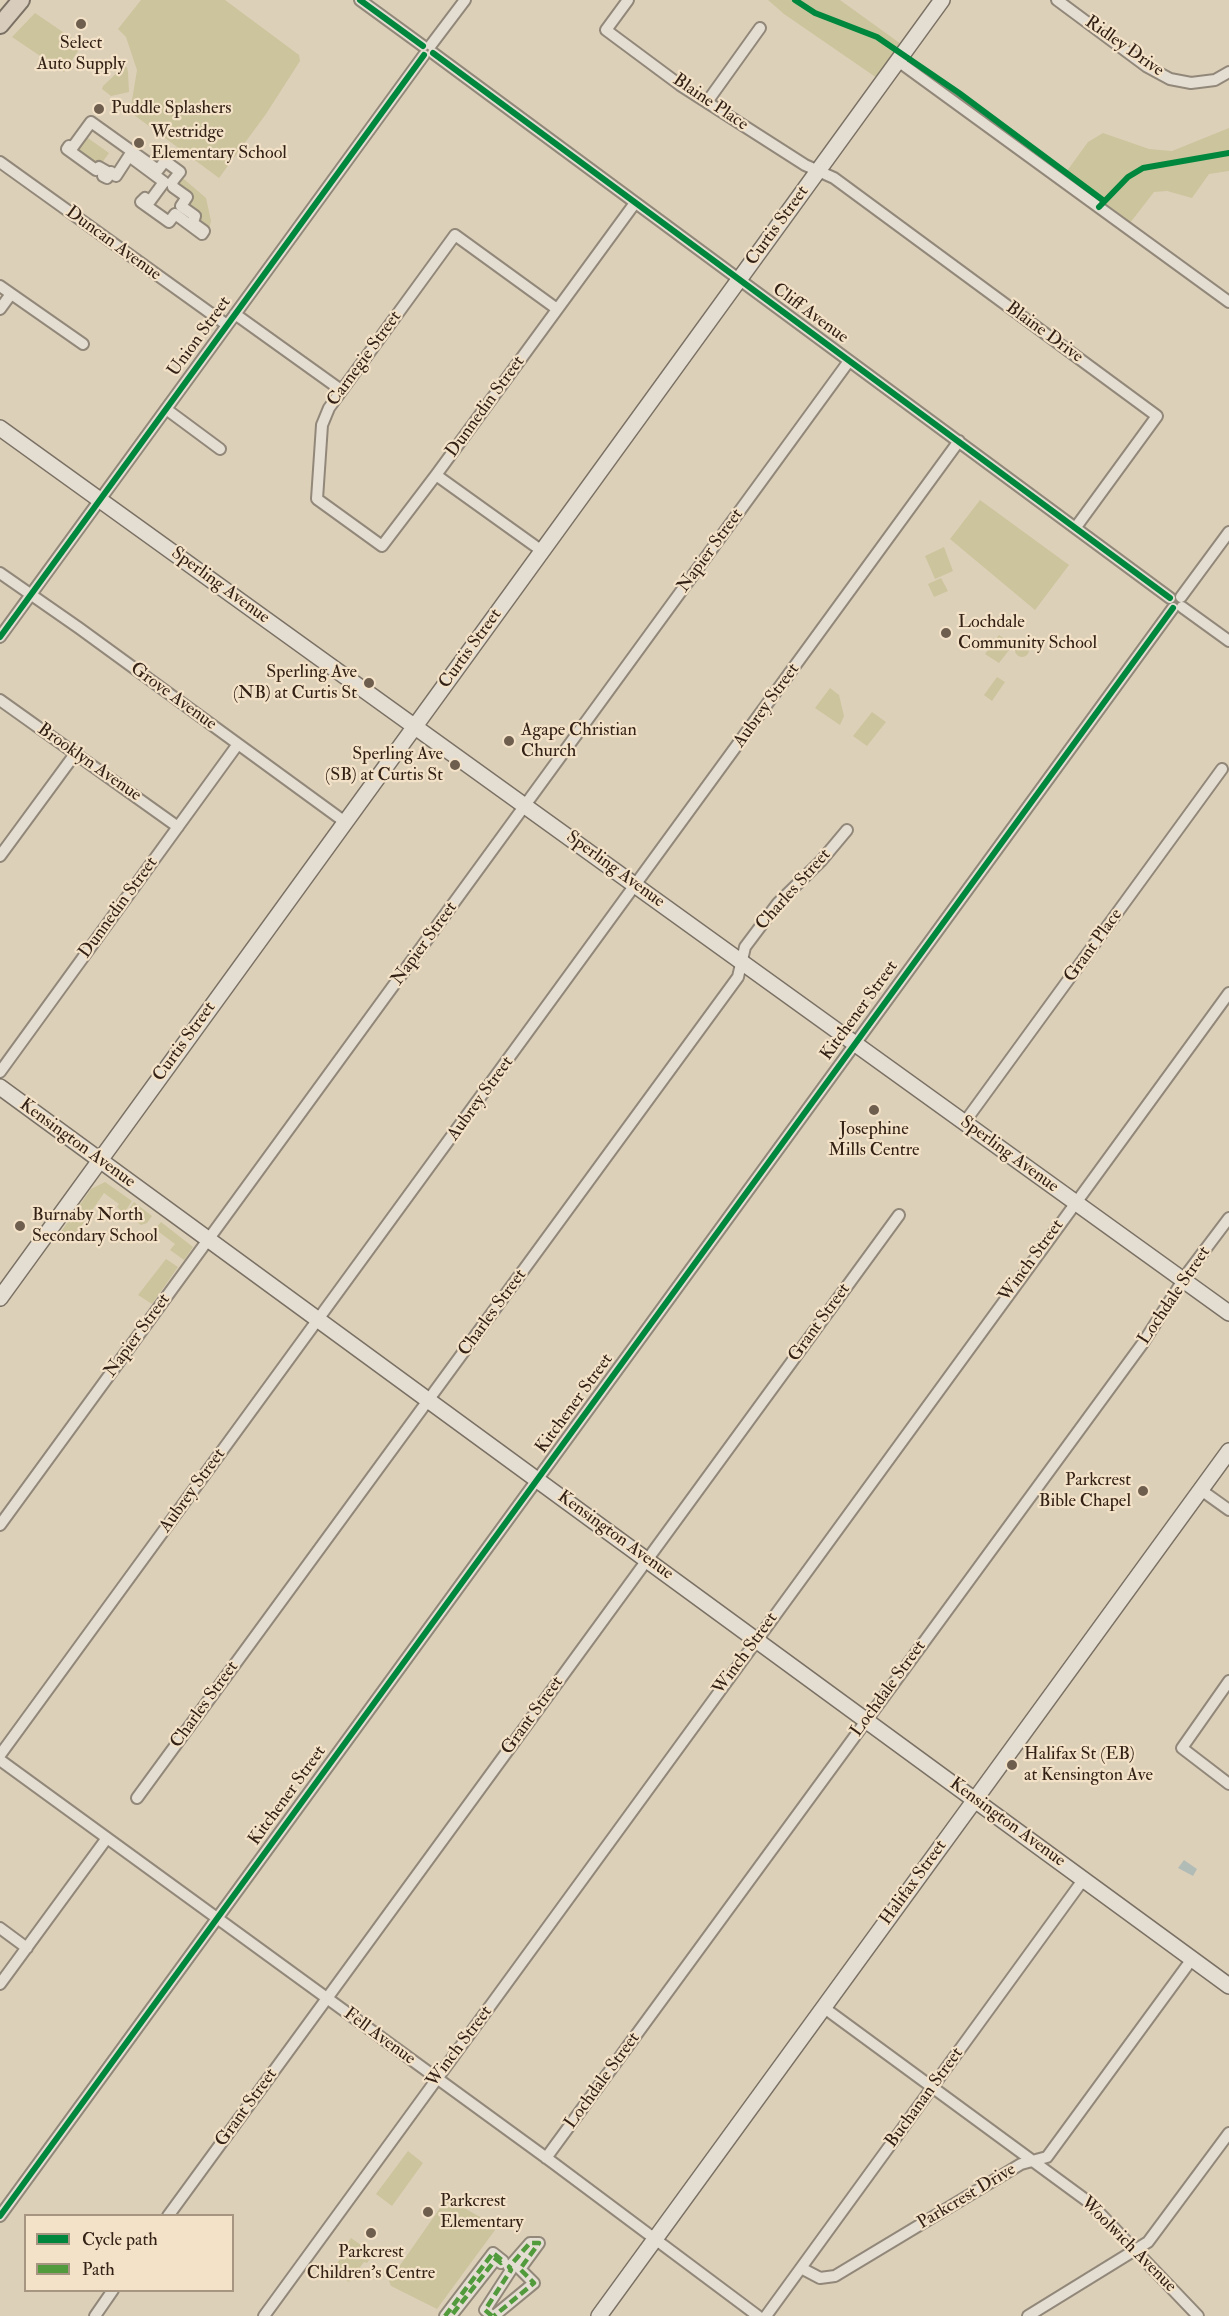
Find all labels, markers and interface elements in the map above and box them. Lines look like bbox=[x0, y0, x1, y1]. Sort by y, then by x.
street label: Ridley Drive bbox=[1080, 12, 1168, 82]
marker: Select Auto Supply bbox=[74, 17, 88, 31]
place label: Select Auto Supply bbox=[37, 33, 125, 76]
street label: Blaine Place bbox=[668, 70, 752, 136]
place label: Puddle Splashers bbox=[111, 98, 231, 120]
marker: Puddle Splashers bbox=[92, 102, 106, 116]
place label: Westridge Elementary School bbox=[151, 122, 287, 164]
marker: Westridge Elementary School bbox=[132, 136, 146, 150]
street label: Curtis Street bbox=[742, 182, 814, 270]
street label: Duncan Avenue bbox=[61, 202, 165, 286]
street label: Cliff Avenue bbox=[768, 279, 852, 349]
street label: Union Street bbox=[164, 293, 236, 381]
street label: Blaine Drive bbox=[1001, 298, 1087, 368]
street label: Carnegie Street bbox=[323, 307, 407, 411]
street label: Dunnedin Street bbox=[442, 352, 530, 462]
street label: Napier Street bbox=[673, 505, 749, 597]
street label: Sperling Avenue bbox=[166, 543, 274, 629]
street label: Curtis Street bbox=[435, 605, 507, 693]
place label: Lochdale Community School bbox=[958, 612, 1097, 654]
marker: Lochdale Community School bbox=[939, 626, 953, 640]
street label: Grove Avenue bbox=[126, 658, 220, 736]
street label: Aubrey Street bbox=[729, 660, 805, 752]
place label: Sperling Ave (NB) at Curtis St bbox=[233, 662, 357, 704]
marker: Sperling Ave (NB) at Curtis St bbox=[362, 676, 376, 690]
street label: Brooklyn Avenue bbox=[33, 719, 145, 807]
place label: Agape Christian Church bbox=[521, 720, 637, 762]
marker: Agape Christian Church bbox=[502, 734, 516, 748]
place label: Sperling Ave (SB) at Curtis St bbox=[325, 744, 443, 786]
marker: Sperling Ave (SB) at Curtis St bbox=[448, 758, 462, 772]
street label: Sperling Avenue bbox=[561, 827, 669, 913]
street label: Charles Street bbox=[752, 845, 836, 935]
street label: Dunnedin Street bbox=[75, 853, 163, 963]
street label: Napier Street bbox=[387, 898, 463, 990]
street label: Grant Place bbox=[1060, 905, 1128, 987]
street label: Kitchener Street bbox=[817, 957, 903, 1065]
street label: Curtis Street bbox=[149, 998, 221, 1086]
street label: Aubrey Street bbox=[443, 1053, 519, 1145]
street label: Kensington Avenue bbox=[15, 1095, 139, 1193]
marker: Josephine Mills Centre bbox=[867, 1103, 881, 1117]
street label: Sperling Avenue bbox=[955, 1112, 1063, 1198]
place label: Josephine Mills Centre bbox=[828, 1119, 920, 1162]
place label: Burnaby North Secondary School bbox=[32, 1205, 158, 1248]
street label: Winch Street bbox=[995, 1216, 1069, 1306]
marker: Burnaby North Secondary School bbox=[13, 1219, 27, 1233]
street label: Lochdale Street bbox=[1134, 1243, 1216, 1349]
street label: Charles Street bbox=[454, 1265, 532, 1361]
street label: Grant Street bbox=[784, 1280, 856, 1366]
street label: Napier Street bbox=[100, 1290, 176, 1382]
street label: Kitchener Street bbox=[532, 1350, 618, 1458]
street label: Aubrey Street bbox=[155, 1445, 231, 1537]
place label: Parkcrest Bible Chapel bbox=[1039, 1470, 1131, 1512]
marker: Parkcrest Bible Chapel bbox=[1136, 1484, 1150, 1498]
street label: Kensington Avenue bbox=[553, 1487, 677, 1585]
street label: Winch Street bbox=[709, 1609, 783, 1699]
street label: Lochdale Street bbox=[847, 1637, 931, 1741]
street label: Charles Street bbox=[166, 1657, 244, 1753]
street label: Grant Street bbox=[497, 1673, 569, 1759]
street label: Kitchener Street bbox=[245, 1742, 331, 1850]
place label: Halifax St (EB) at Kensington Ave bbox=[1024, 1744, 1153, 1786]
marker: Halifax St (EB) at Kensington Ave bbox=[1005, 1758, 1019, 1772]
street label: Kensington Avenue bbox=[945, 1774, 1069, 1872]
street label: Halifax Street bbox=[876, 1836, 952, 1930]
street label: Winch Street bbox=[422, 2002, 498, 2092]
street label: Fell Avenue bbox=[339, 2004, 419, 2070]
street label: Lochdale Street bbox=[561, 2029, 645, 2133]
street label: Buchanan Street bbox=[881, 2044, 969, 2152]
street label: Grant Street bbox=[211, 2065, 283, 2151]
street label: Parkcrest Drive bbox=[914, 2159, 1020, 2235]
place label: Parkcrest Elementary bbox=[440, 2191, 523, 2234]
street label: Woolwich Avenue bbox=[1076, 2193, 1180, 2297]
marker: Parkcrest Elementary bbox=[421, 2205, 435, 2219]
legend bbox=[24, 2214, 234, 2292]
marker: Parkcrest Children's Centre bbox=[364, 2226, 378, 2240]
text: Cycle path bbox=[82, 2228, 158, 2251]
place label: Parkcrest Children's Centre bbox=[307, 2242, 435, 2284]
text: Path bbox=[82, 2258, 115, 2281]

